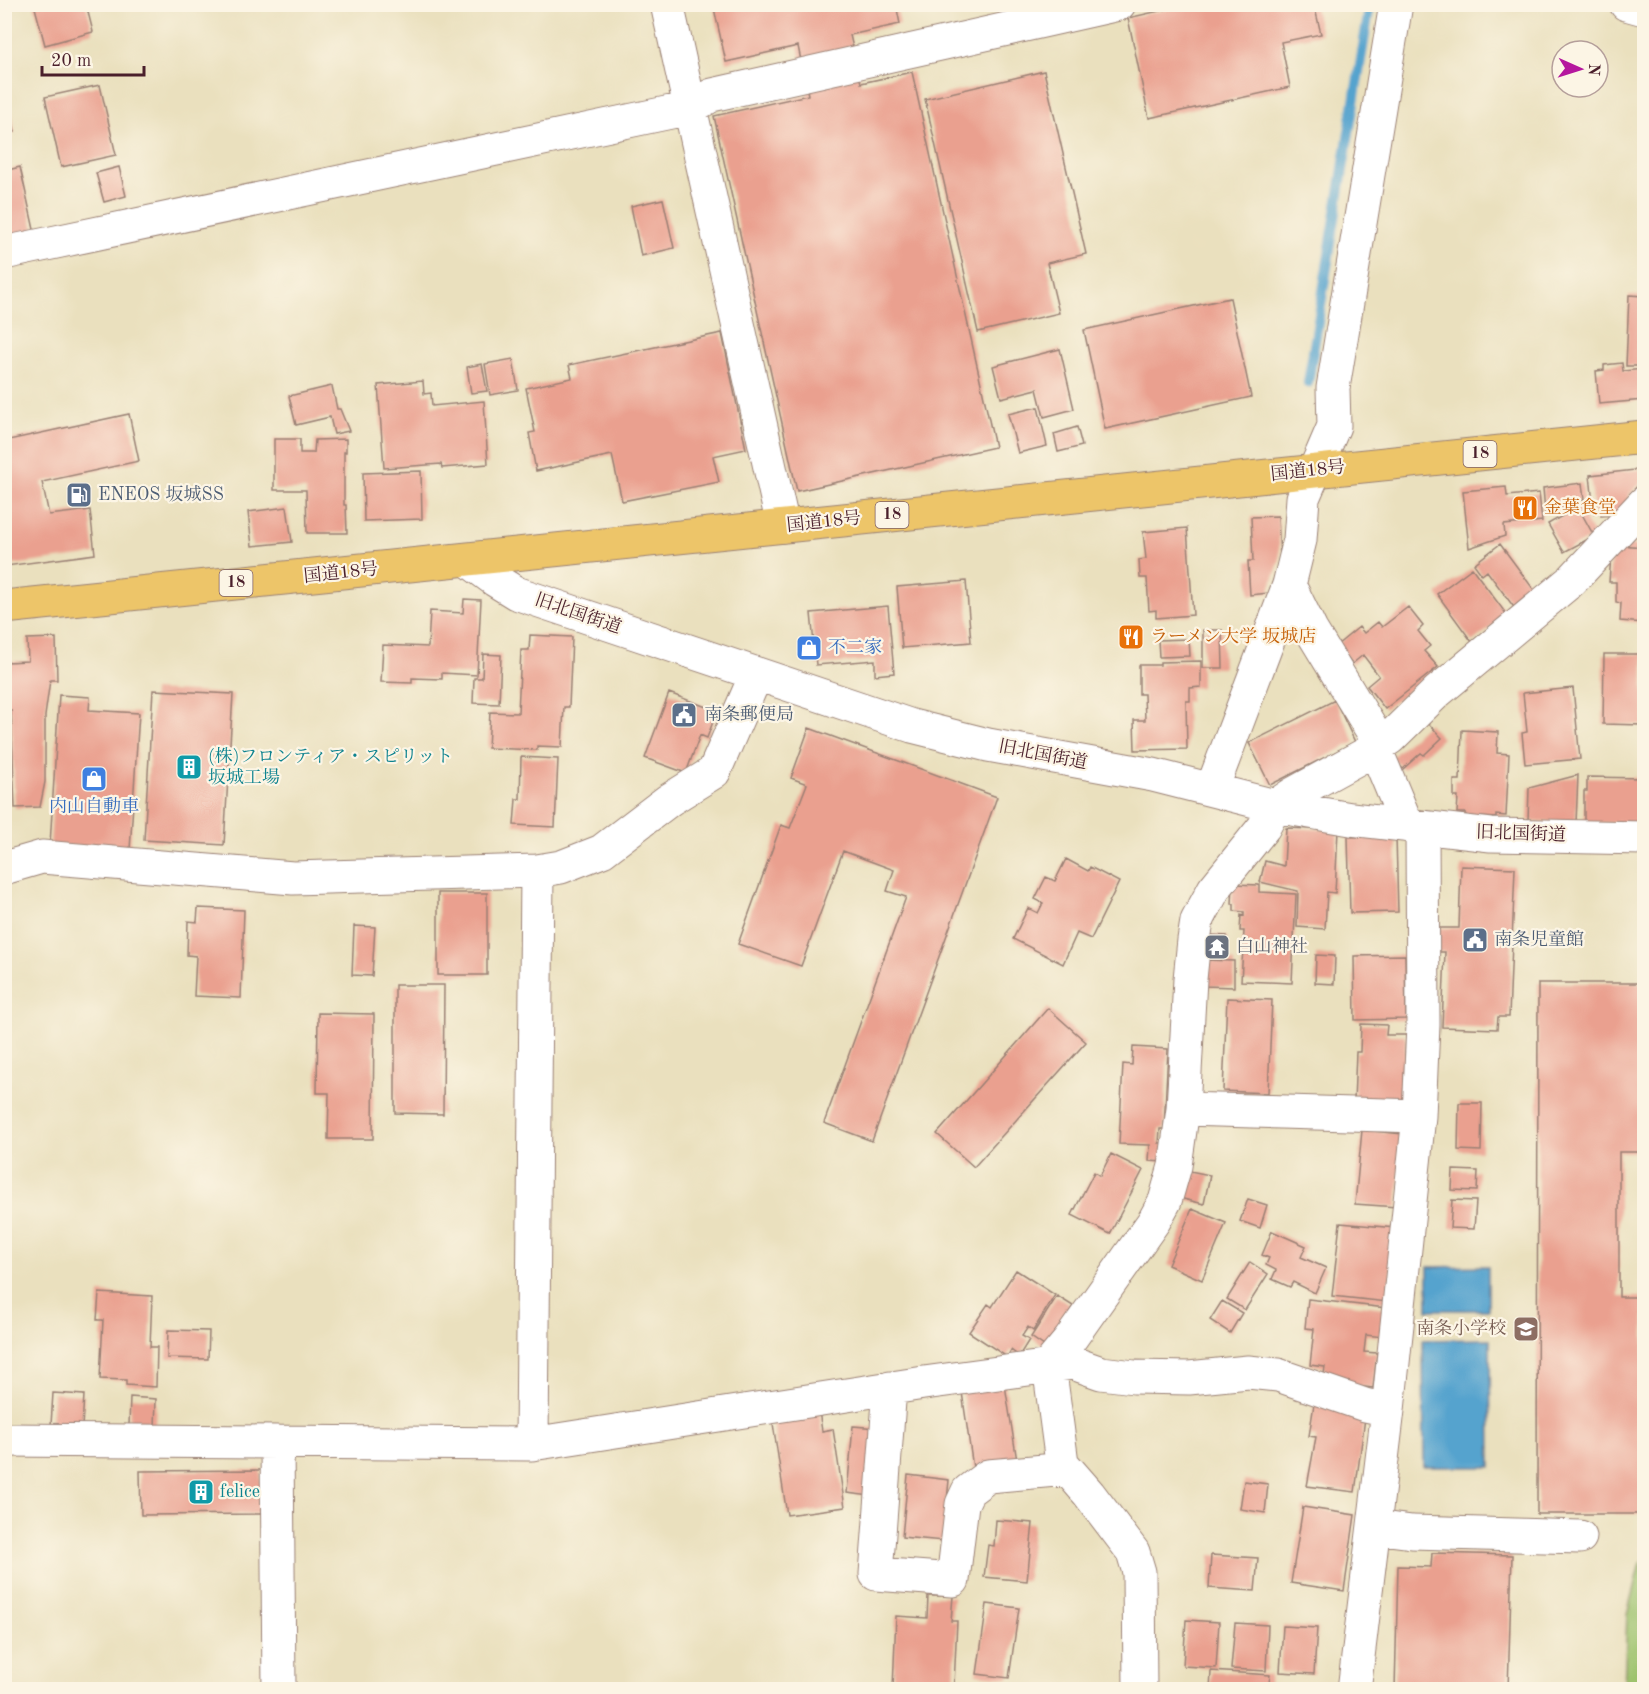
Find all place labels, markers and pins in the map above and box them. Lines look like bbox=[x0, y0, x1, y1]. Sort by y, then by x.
fuel station icon: ENEOS 坂城SS bbox=[64, 480, 94, 510]
place label: ENEOS 坂城SS bbox=[98, 485, 224, 504]
restaurant icon: 金葉食堂 bbox=[1510, 493, 1540, 523]
place label: 金葉食堂 bbox=[1544, 497, 1616, 517]
restaurant icon: ラーメン大学 坂城店 bbox=[1116, 622, 1146, 652]
place label: ラーメン大学 坂城店 bbox=[1150, 626, 1316, 646]
shop icon: 不二家 bbox=[794, 633, 824, 663]
place label: 不二家 bbox=[828, 637, 882, 657]
public building icon: 南条郵便局 bbox=[669, 700, 699, 730]
place label: 南条郵便局 bbox=[704, 704, 794, 724]
place label: (株)フロンティア・スピリット 坂城工場 bbox=[208, 746, 453, 787]
building icon: (株)フロンティア・スピリット 坂城工場 bbox=[174, 752, 204, 782]
shop icon: 内山自動車 bbox=[79, 764, 109, 794]
place label: 内山自動車 bbox=[49, 796, 139, 816]
public building icon: 南条児童館 bbox=[1460, 925, 1490, 955]
place label: 南条児童館 bbox=[1494, 929, 1584, 949]
temple icon: 白山神社 bbox=[1202, 932, 1232, 962]
place label: 白山神社 bbox=[1236, 936, 1308, 956]
school or university icon: 南条小学校 bbox=[1511, 1314, 1541, 1344]
place label: 南条小学校 bbox=[1416, 1318, 1506, 1338]
building icon: felice bbox=[186, 1477, 216, 1507]
place label: felice bbox=[220, 1483, 260, 1501]

